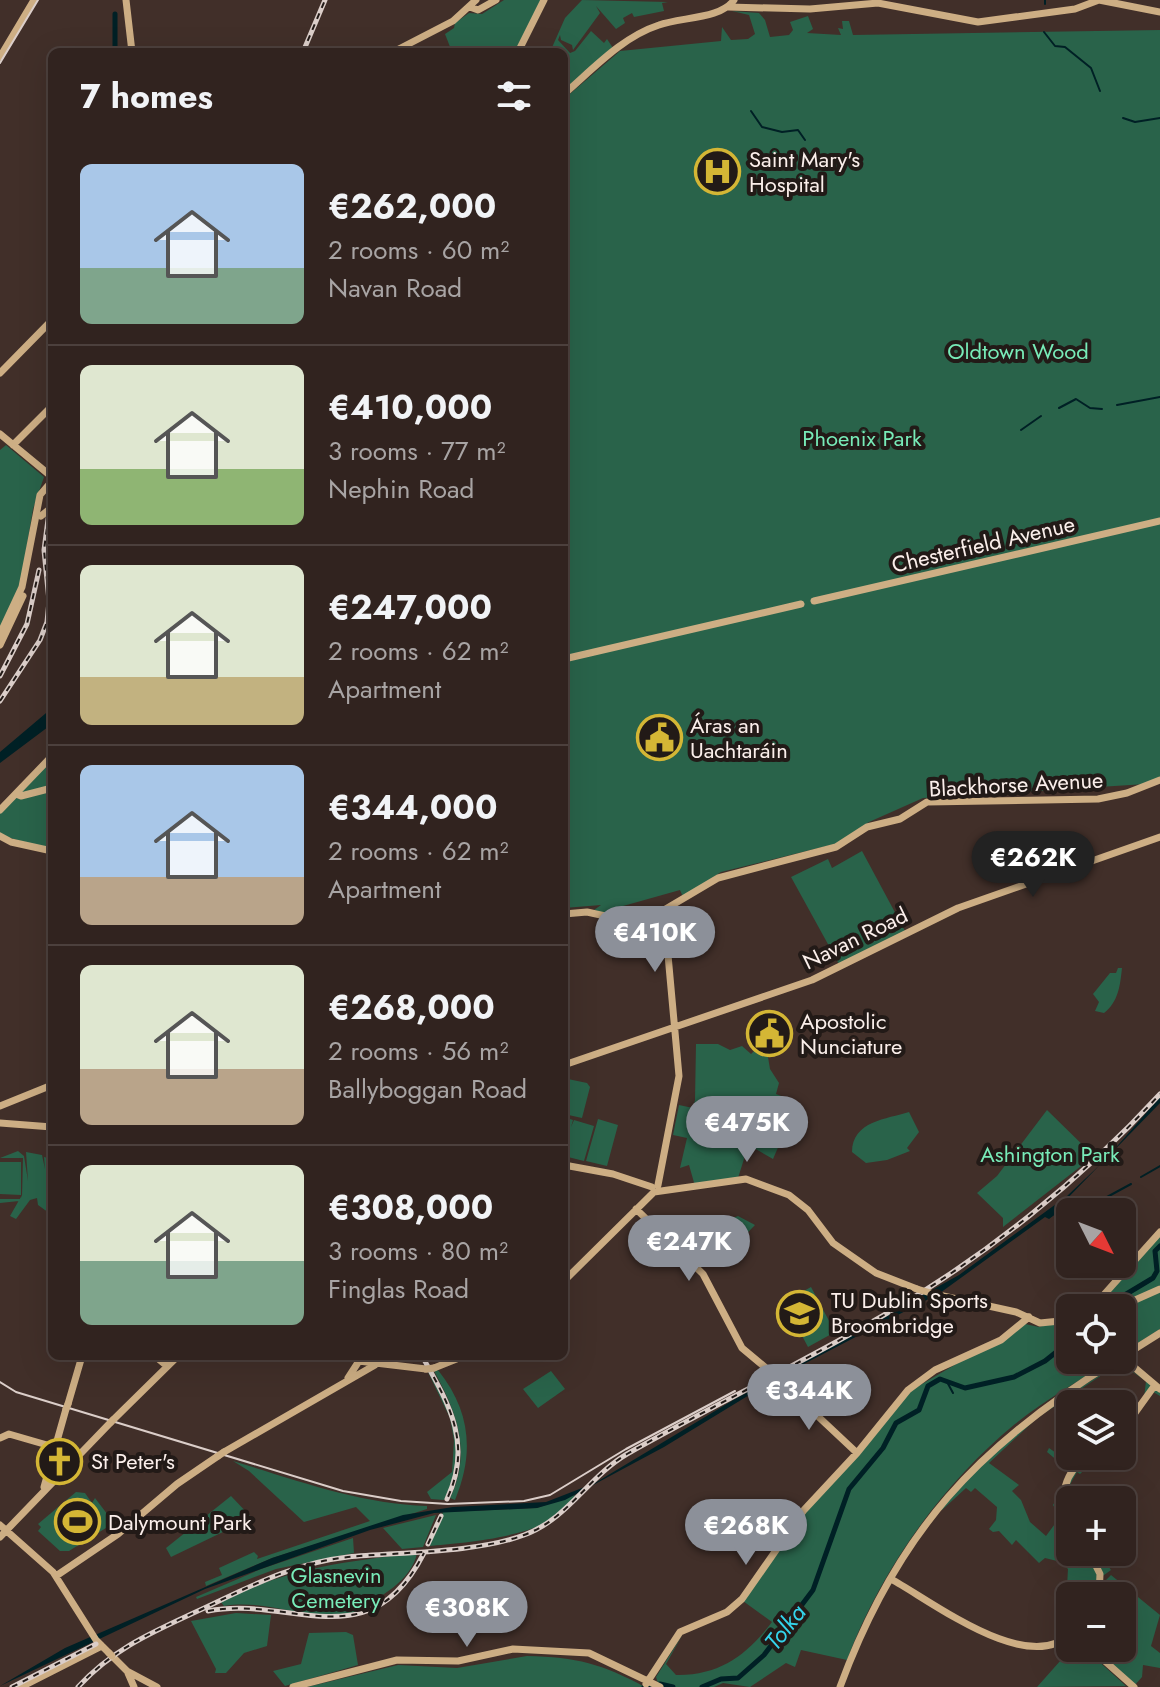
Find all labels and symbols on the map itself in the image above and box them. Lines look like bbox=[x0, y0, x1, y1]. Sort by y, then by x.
place label: Saint Mary's Hospital bbox=[749, 143, 860, 200]
hospital icon: Saint Mary's Hospital bbox=[694, 148, 742, 196]
park label: Oldtown Wood bbox=[947, 335, 1089, 367]
park label: Phoenix Park bbox=[802, 422, 922, 454]
street label: Chesterfield Avenue bbox=[888, 507, 1078, 581]
place label: Áras an Uachtaráin bbox=[690, 709, 788, 766]
public building icon: Áras an Uachtaráin bbox=[635, 714, 683, 762]
street label: Blackhorse Avenue bbox=[928, 763, 1104, 805]
pin: €262K bbox=[977, 831, 1089, 899]
street label: Navan Road bbox=[797, 899, 913, 977]
pin: €410K bbox=[599, 906, 711, 974]
place label: Apostolic Nunciature bbox=[800, 1005, 902, 1062]
public building icon: Apostolic Nunciature bbox=[745, 1010, 793, 1058]
pin: €475K bbox=[691, 1096, 803, 1164]
park label: Ashington Park bbox=[980, 1138, 1120, 1170]
north arrow bbox=[1056, 1198, 1136, 1278]
pin: €247K bbox=[633, 1215, 745, 1283]
place label: TU Dublin Sports Broombridge bbox=[831, 1284, 988, 1341]
school or university icon: TU Dublin Sports Broombridge bbox=[776, 1289, 824, 1337]
pin: €344K bbox=[753, 1364, 865, 1432]
church icon: St Peter's bbox=[36, 1437, 84, 1485]
place label: St Peter's bbox=[91, 1445, 175, 1477]
sports icon: Dalymount Park bbox=[53, 1498, 101, 1546]
pin: €268K bbox=[690, 1499, 802, 1567]
place label: Dalymount Park bbox=[108, 1506, 252, 1538]
park label: Glasnevin Cemetery bbox=[290, 1559, 382, 1616]
pin: €308K bbox=[411, 1581, 523, 1649]
water label: Tolka bbox=[756, 1597, 814, 1657]

